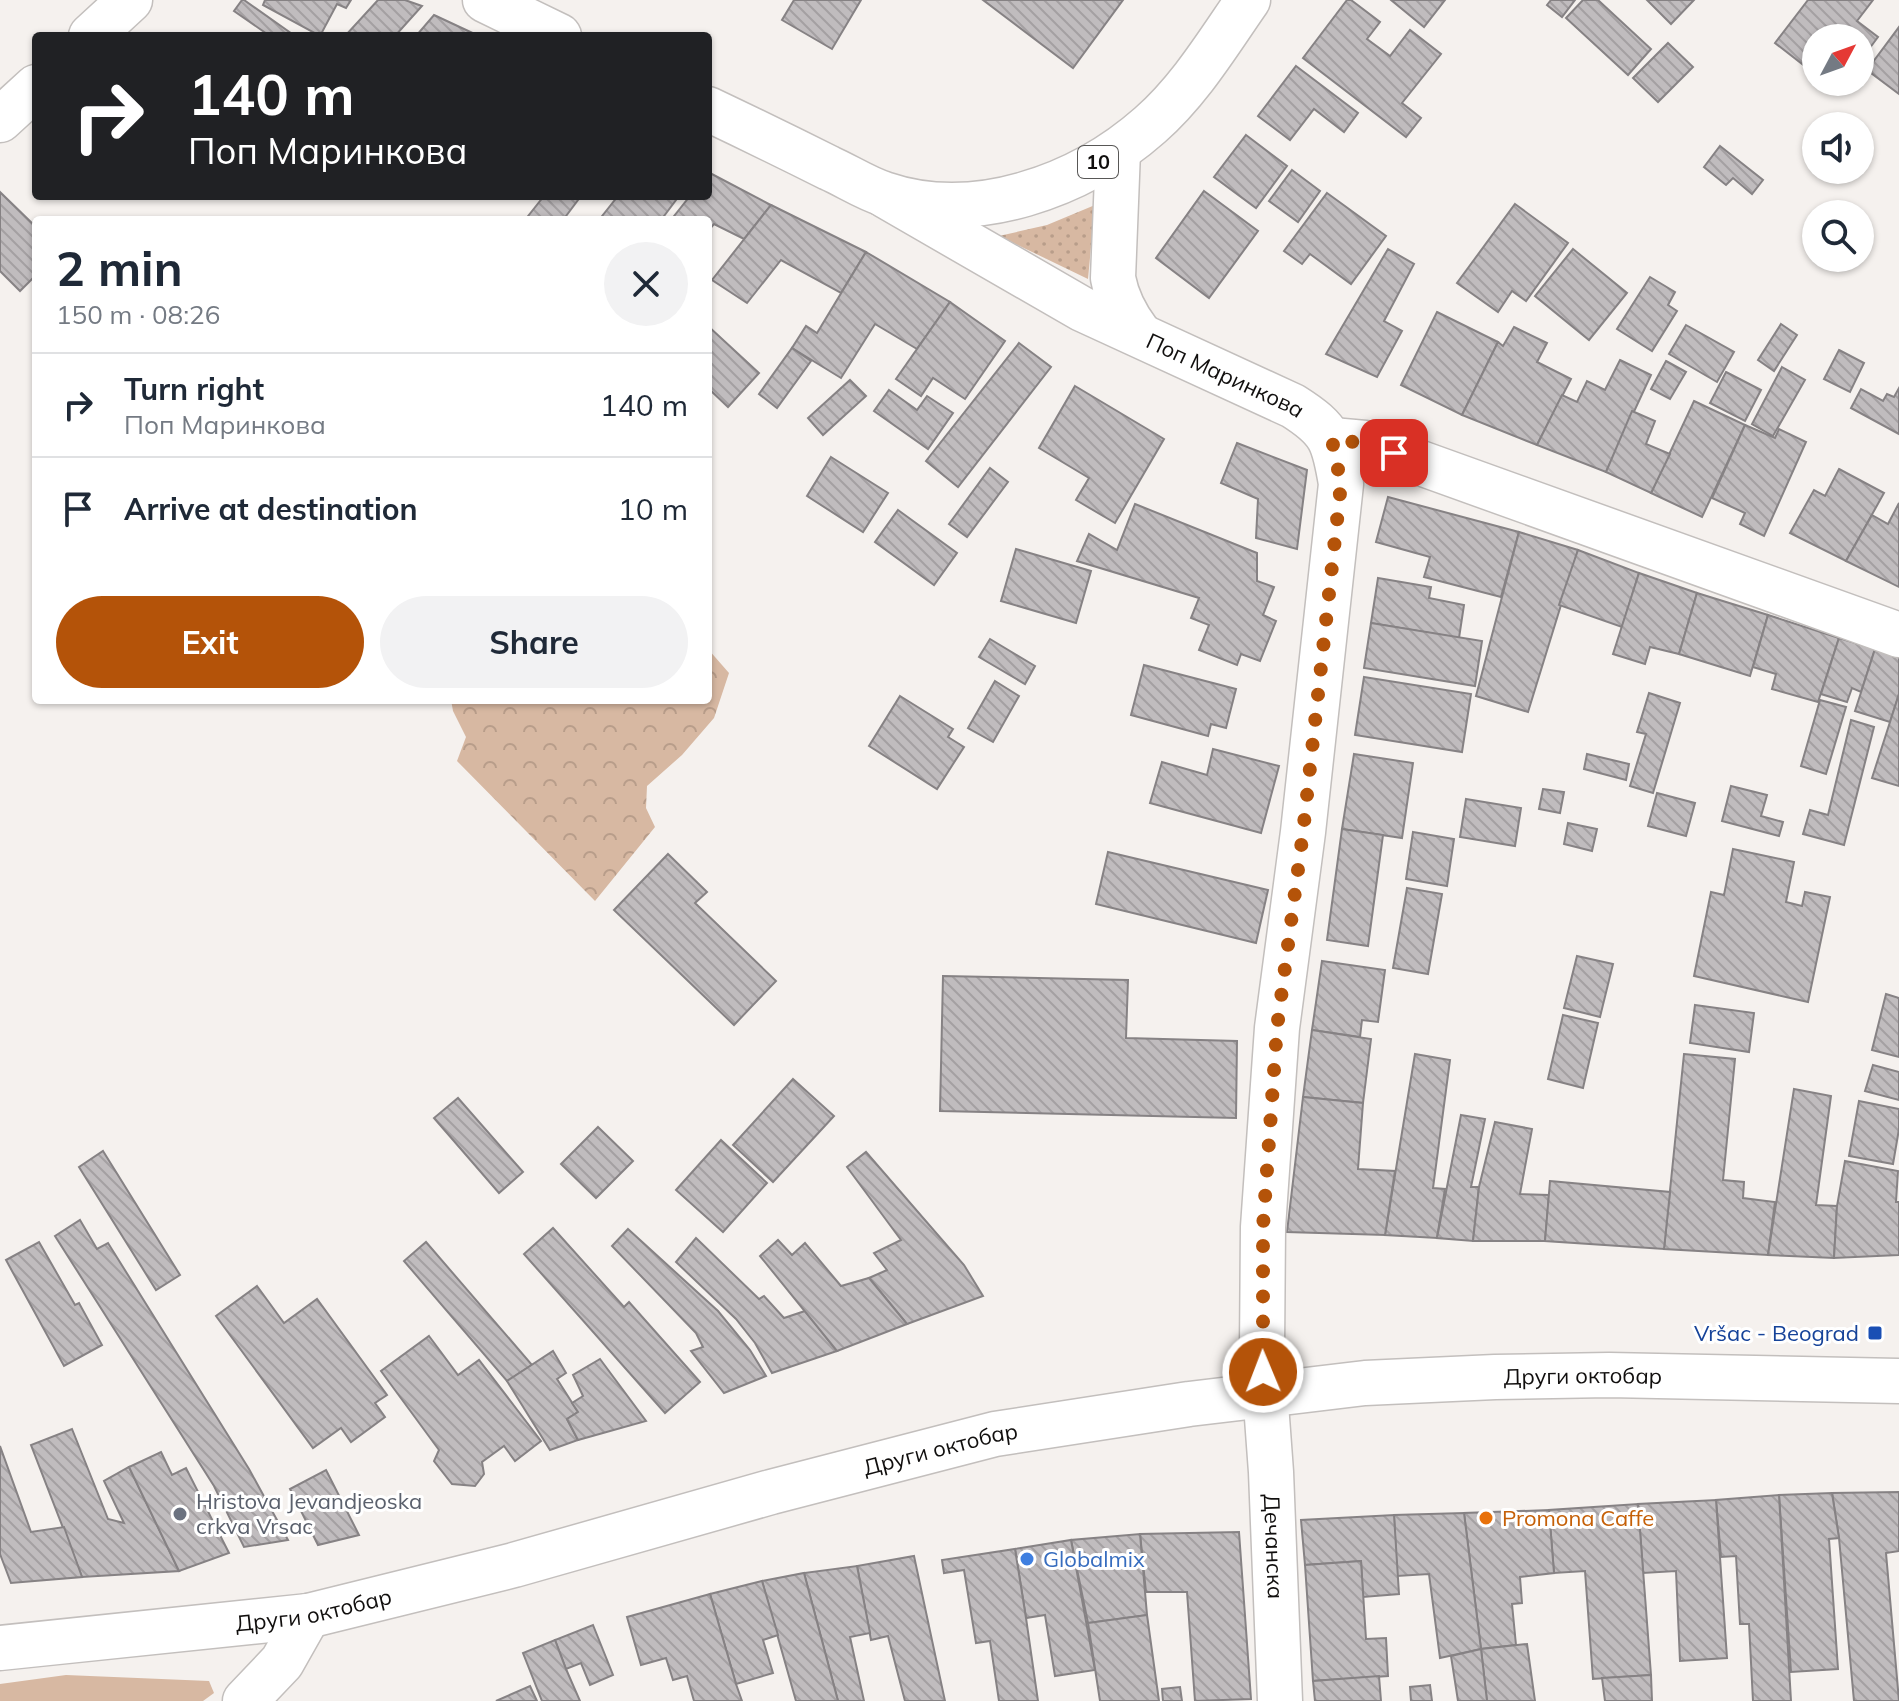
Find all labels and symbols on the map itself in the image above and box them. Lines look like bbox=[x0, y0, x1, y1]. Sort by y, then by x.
north arrow bbox=[1802, 24, 1874, 96]
road number: 10 bbox=[1078, 146, 1118, 178]
street label: Поп Маринкова bbox=[1142, 327, 1310, 424]
pin bbox=[1360, 419, 1428, 487]
place label: Vršac - Beograd bbox=[1694, 1319, 1859, 1347]
marker: Vršac - Beograd bbox=[1866, 1324, 1884, 1342]
position arrow bbox=[1221, 1330, 1305, 1414]
street label: Други октобар bbox=[1503, 1361, 1662, 1391]
street label: Други октобар bbox=[860, 1417, 1020, 1482]
place label: Hristova Jevandjeoska crkva Vrsac bbox=[196, 1487, 422, 1540]
street label: Дечанска bbox=[1258, 1493, 1290, 1600]
place label: Promona Caffe bbox=[1502, 1504, 1654, 1532]
marker: Hristova Jevandjeoska crkva Vrsac bbox=[171, 1505, 189, 1523]
marker: Promona Caffe bbox=[1477, 1509, 1495, 1527]
place label: Globalmix bbox=[1043, 1545, 1145, 1573]
marker: Globalmix bbox=[1018, 1550, 1036, 1568]
street label: Други октобар bbox=[234, 1582, 394, 1637]

